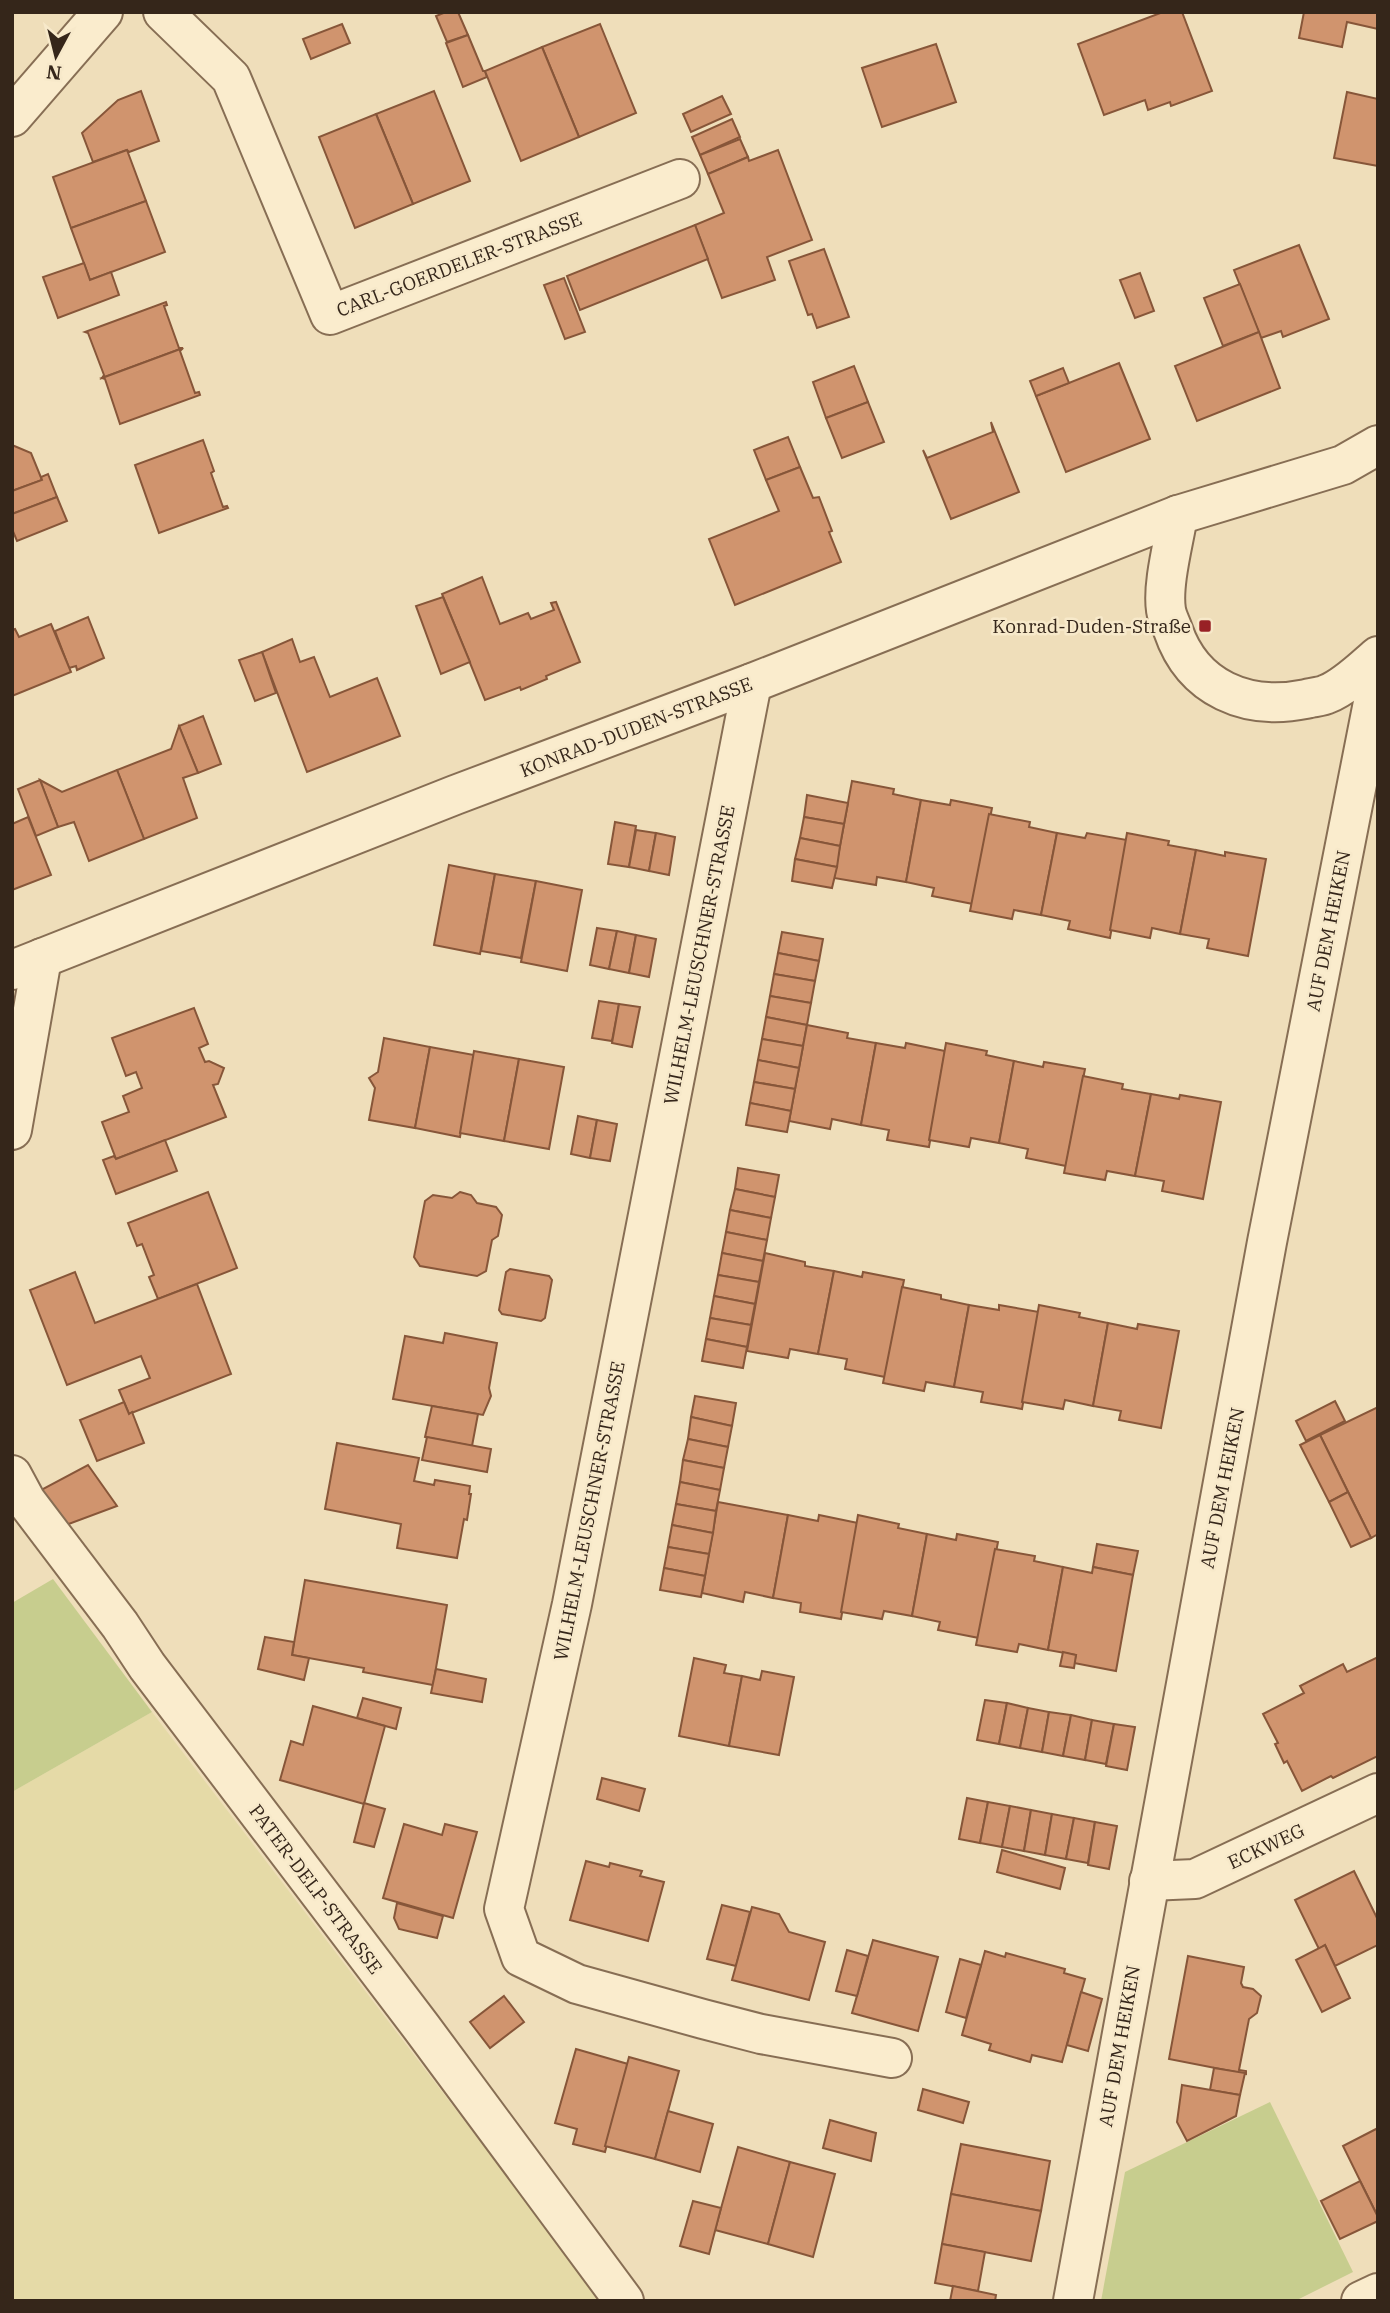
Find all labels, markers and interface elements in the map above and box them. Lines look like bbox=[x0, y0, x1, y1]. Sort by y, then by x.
north arrow bbox=[21, 21, 91, 91]
text: N bbox=[45, 60, 63, 86]
street label: CARL-GOERDELER-STRASSE bbox=[333, 206, 585, 322]
place label: Konrad-Duden-Straße bbox=[992, 614, 1191, 638]
marker: Konrad-Duden-Straße bbox=[1197, 618, 1213, 634]
street label: KONRAD-DUDEN-STRASSE bbox=[516, 672, 756, 782]
street label: WILHELM-LEUSCHNER-STRASSE bbox=[658, 803, 740, 1107]
street label: AUF DEM HEIKEN bbox=[1301, 848, 1355, 1014]
street label: WILHELM-LEUSCHNER-STRASSE bbox=[548, 1359, 630, 1663]
street label: AUF DEM HEIKEN bbox=[1195, 1405, 1249, 1571]
street label: PATER-DELP-STRASSE bbox=[244, 1799, 388, 1979]
street label: ECKWEG bbox=[1224, 1818, 1308, 1874]
street label: AUF DEM HEIKEN bbox=[1093, 1963, 1145, 2129]

